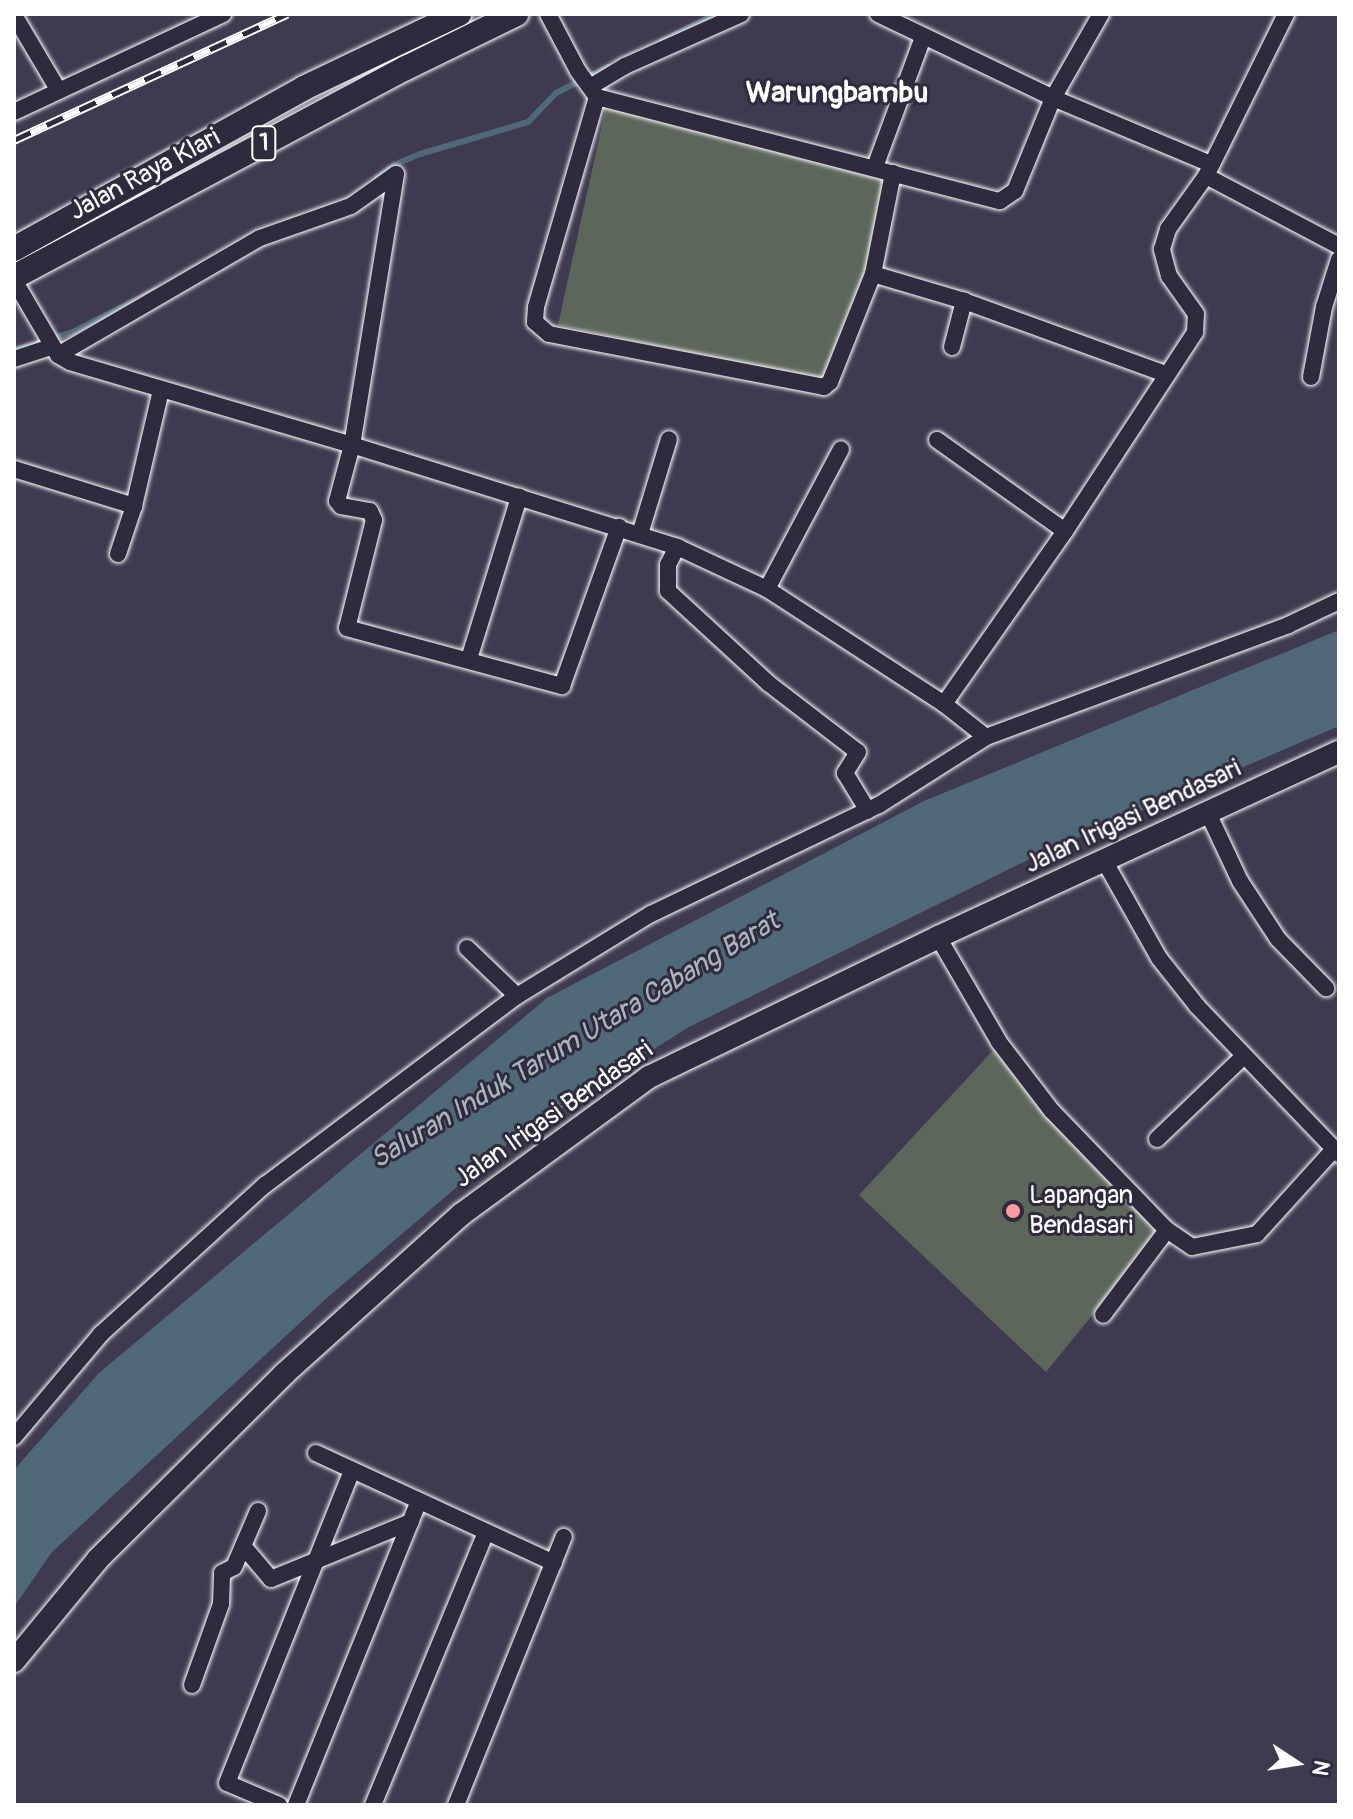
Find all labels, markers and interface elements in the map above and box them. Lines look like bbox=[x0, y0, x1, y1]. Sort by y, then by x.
district label: Warungbambu bbox=[746, 75, 928, 111]
street label: Jalan Raya Klari bbox=[64, 122, 226, 228]
road number: 1 bbox=[250, 123, 278, 163]
street label: Jalan Irigasi Bendasari bbox=[1020, 753, 1246, 881]
water label: Saluran Induk Tarum Utara Cabang Barat bbox=[364, 905, 786, 1177]
street label: Jalan Irigasi Bendasari bbox=[449, 1035, 659, 1195]
place label: Lapangan Bendasari bbox=[1029, 1180, 1133, 1242]
marker: Lapangan Bendasari bbox=[1004, 1202, 1022, 1220]
north arrow bbox=[1257, 1723, 1337, 1803]
text: N bbox=[1305, 1758, 1336, 1778]

